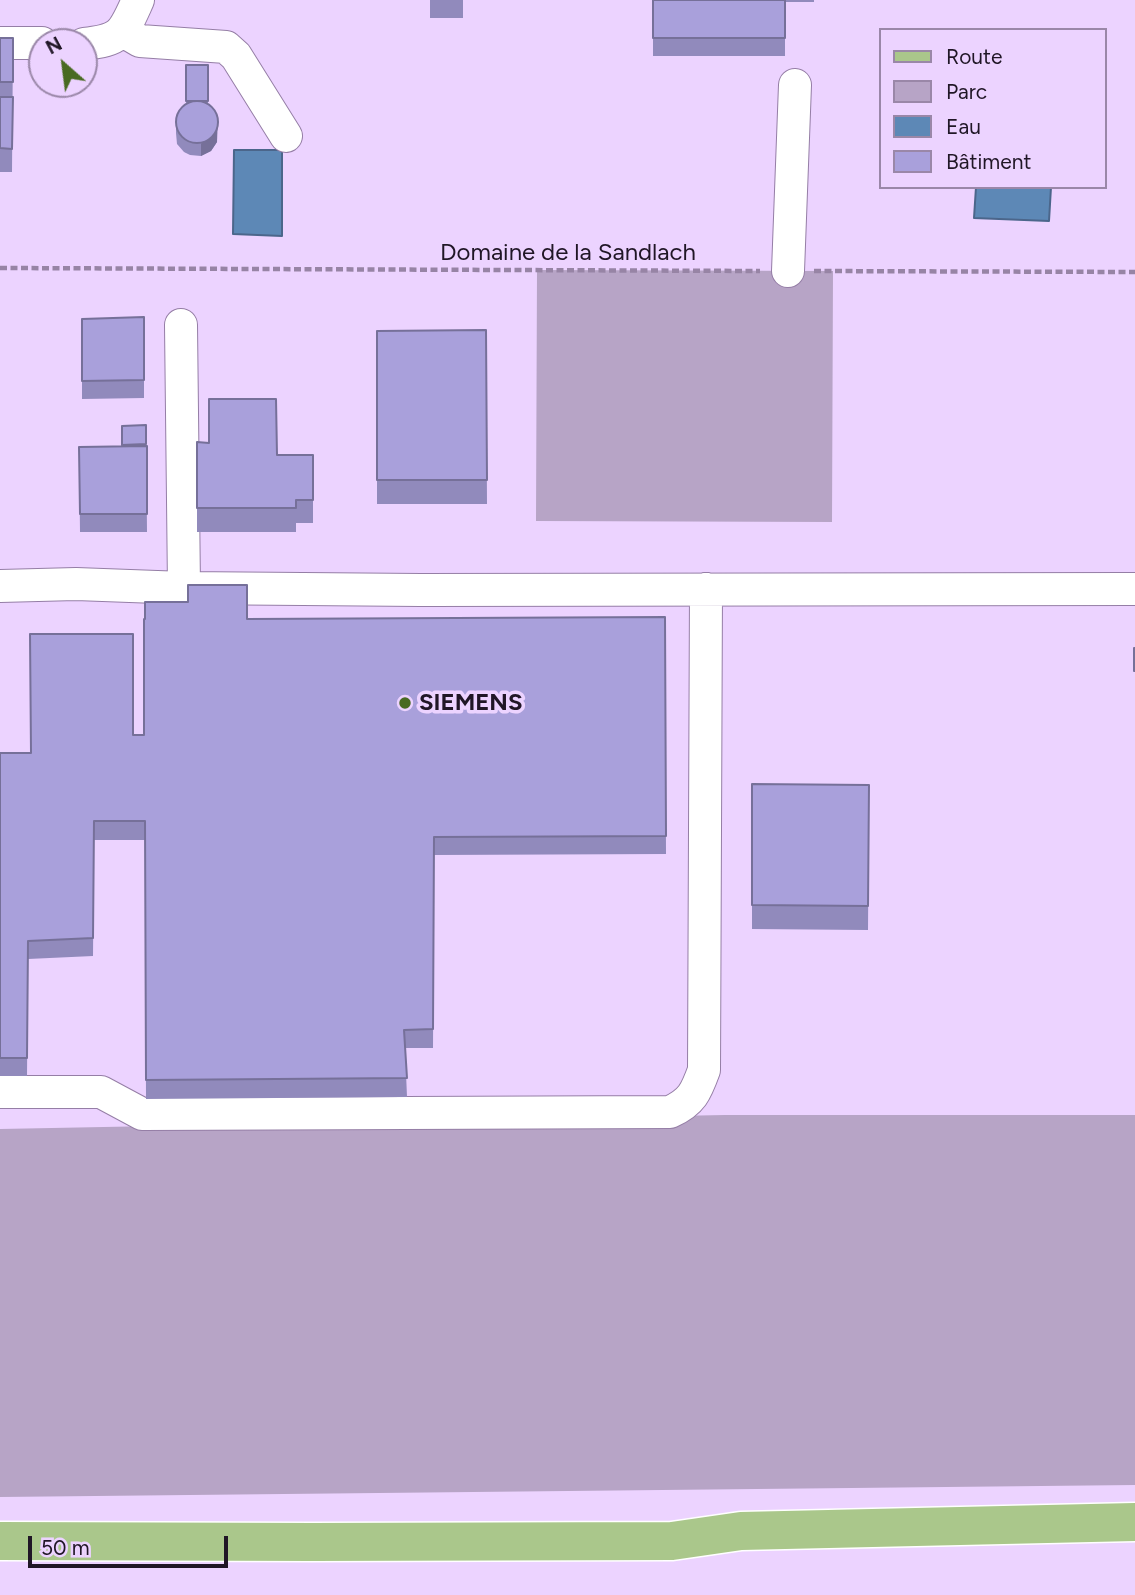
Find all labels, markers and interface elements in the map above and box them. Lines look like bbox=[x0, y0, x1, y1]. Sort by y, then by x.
north arrow bbox=[28, 28, 98, 98]
legend bbox=[880, 28, 1107, 189]
text: N bbox=[42, 32, 66, 59]
text: Route bbox=[946, 44, 1002, 69]
text: Parc bbox=[946, 79, 987, 104]
text: Eau bbox=[946, 114, 981, 139]
text: Bâtiment bbox=[946, 149, 1031, 174]
street label: Domaine de la Sandlach bbox=[440, 239, 696, 267]
place label: SIEMENS bbox=[419, 689, 522, 717]
marker: SIEMENS bbox=[397, 695, 413, 711]
scale bar bbox=[32, 1522, 231, 1566]
text: 50 m bbox=[41, 1535, 90, 1560]

